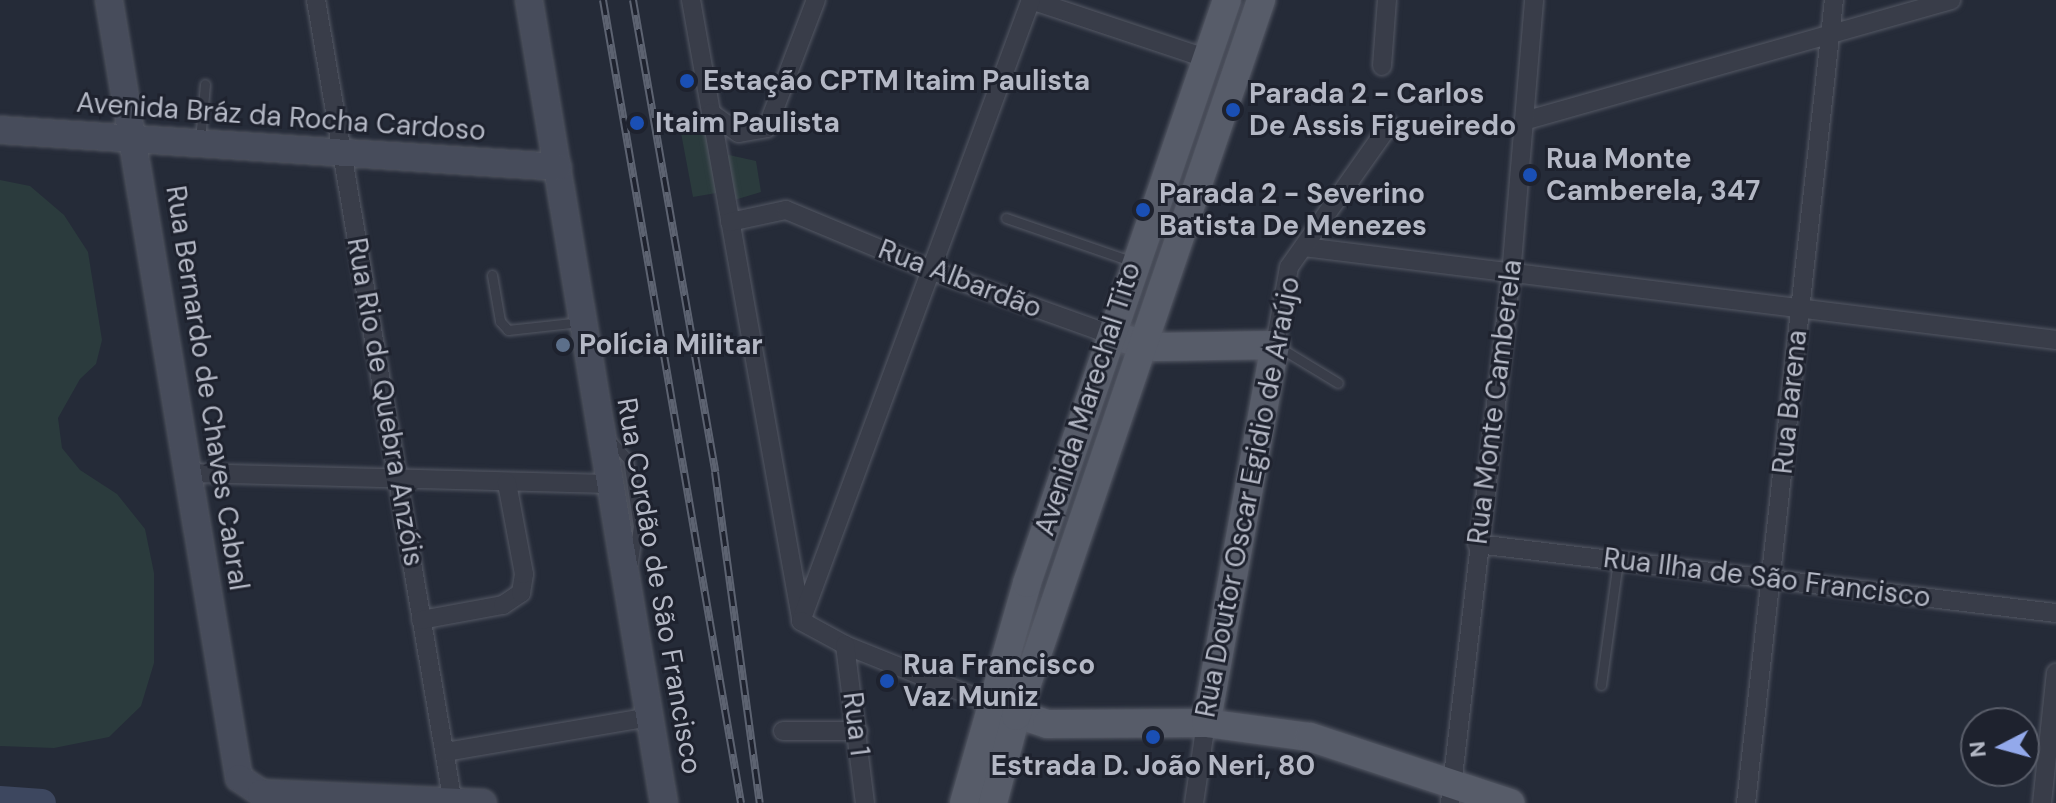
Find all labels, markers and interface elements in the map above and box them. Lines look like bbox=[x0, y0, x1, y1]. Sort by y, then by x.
place label: Estação CPTM Itaim Paulista bbox=[703, 64, 1090, 98]
marker: Estação CPTM Itaim Paulista bbox=[678, 72, 696, 90]
place label: Parada 2 - Carlos De Assis Figueiredo bbox=[1249, 77, 1516, 143]
street label: Avenida Bráz da Rocha Cardoso bbox=[75, 86, 487, 148]
marker: Parada 2 - Carlos De Assis Figueiredo bbox=[1224, 101, 1242, 119]
place label: Itaim Paulista bbox=[655, 106, 840, 140]
marker: Itaim Paulista bbox=[626, 112, 648, 134]
place label: Rua Monte Camberela, 347 bbox=[1546, 142, 1760, 208]
marker: Rua Monte Camberela, 347 bbox=[1521, 166, 1539, 184]
place label: Parada 2 - Severino Batista De Menezes bbox=[1159, 177, 1427, 243]
street label: Rua Bernardo de Chaves Cabral bbox=[158, 183, 256, 593]
marker: Parada 2 - Severino Batista De Menezes bbox=[1134, 201, 1152, 219]
street label: Rua Albardão bbox=[874, 232, 1046, 326]
street label: Rua Rio de Quebra Anzóis bbox=[340, 235, 430, 569]
street label: Avenida Marechal Tito bbox=[1028, 258, 1148, 540]
street label: Rua Monte Camberela bbox=[1461, 258, 1529, 546]
street label: Rua Doutor Oscar Egidio de Araújo bbox=[1189, 274, 1307, 720]
place label: Polícia Militar bbox=[579, 328, 763, 362]
street label: Rua Barena bbox=[1766, 328, 1814, 476]
marker: Polícia Militar bbox=[554, 336, 572, 354]
street label: Rua Cordão de São Francisco bbox=[609, 395, 709, 777]
street label: Rua Ilha de São Francisco bbox=[1601, 541, 1933, 615]
place label: Rua Francisco Vaz Muniz bbox=[903, 648, 1095, 714]
marker: Rua Francisco Vaz Muniz bbox=[878, 672, 896, 690]
street label: Rua 1 bbox=[835, 690, 877, 758]
north arrow bbox=[1960, 707, 2040, 787]
marker: Estrada D. João Neri, 80 bbox=[1144, 728, 1162, 746]
text: N bbox=[1962, 740, 1993, 759]
place label: Estrada D. João Neri, 80 bbox=[991, 749, 1315, 783]

